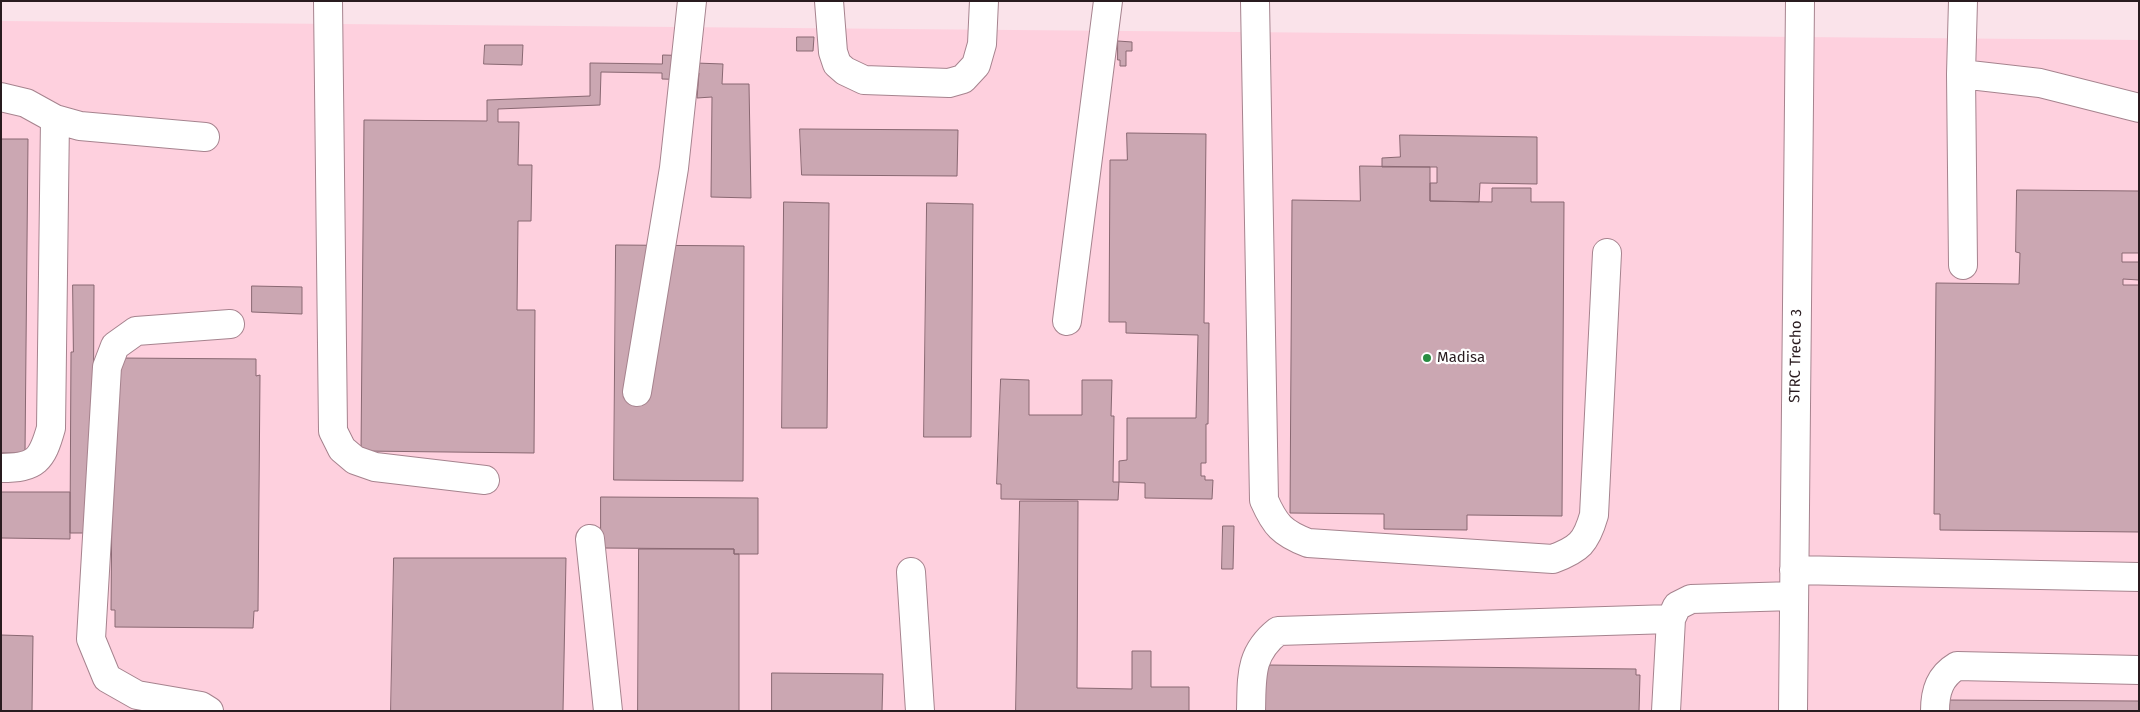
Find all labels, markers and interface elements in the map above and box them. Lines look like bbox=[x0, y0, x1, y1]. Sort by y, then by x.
street label: STRC Trecho 3 bbox=[1786, 309, 1806, 403]
place label: Madisa bbox=[1437, 349, 1485, 367]
marker: Madisa bbox=[1421, 352, 1433, 364]

